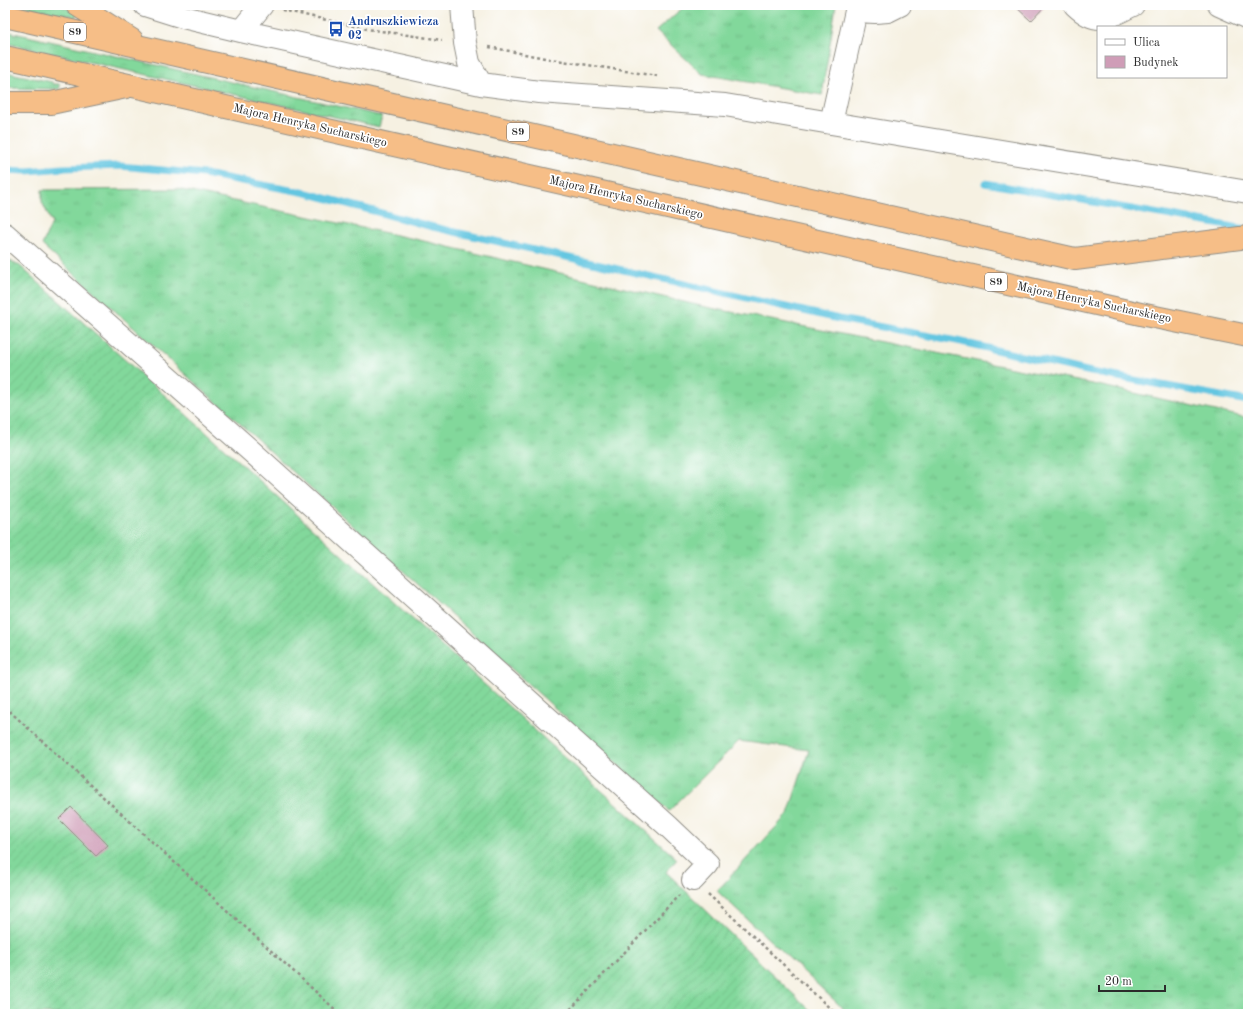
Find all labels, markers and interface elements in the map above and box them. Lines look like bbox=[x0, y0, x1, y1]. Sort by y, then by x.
place label: Andruszkiewicza 02 bbox=[348, 16, 439, 42]
bus stop icon: Andruszkiewicza 02 bbox=[327, 20, 345, 38]
road number: 89 bbox=[64, 23, 86, 41]
legend bbox=[1097, 26, 1227, 78]
text: Ulica bbox=[1133, 37, 1160, 49]
text: Budynek bbox=[1133, 57, 1179, 69]
street label: Majora Henryka Sucharskiego bbox=[232, 102, 388, 150]
road number: 89 bbox=[507, 123, 529, 141]
street label: Majora Henryka Sucharskiego bbox=[548, 174, 704, 222]
road number: 89 bbox=[985, 273, 1007, 291]
street label: Majora Henryka Sucharskiego bbox=[1016, 281, 1172, 325]
scale bar bbox=[1099, 967, 1165, 993]
text: 20 m bbox=[1105, 976, 1132, 988]

